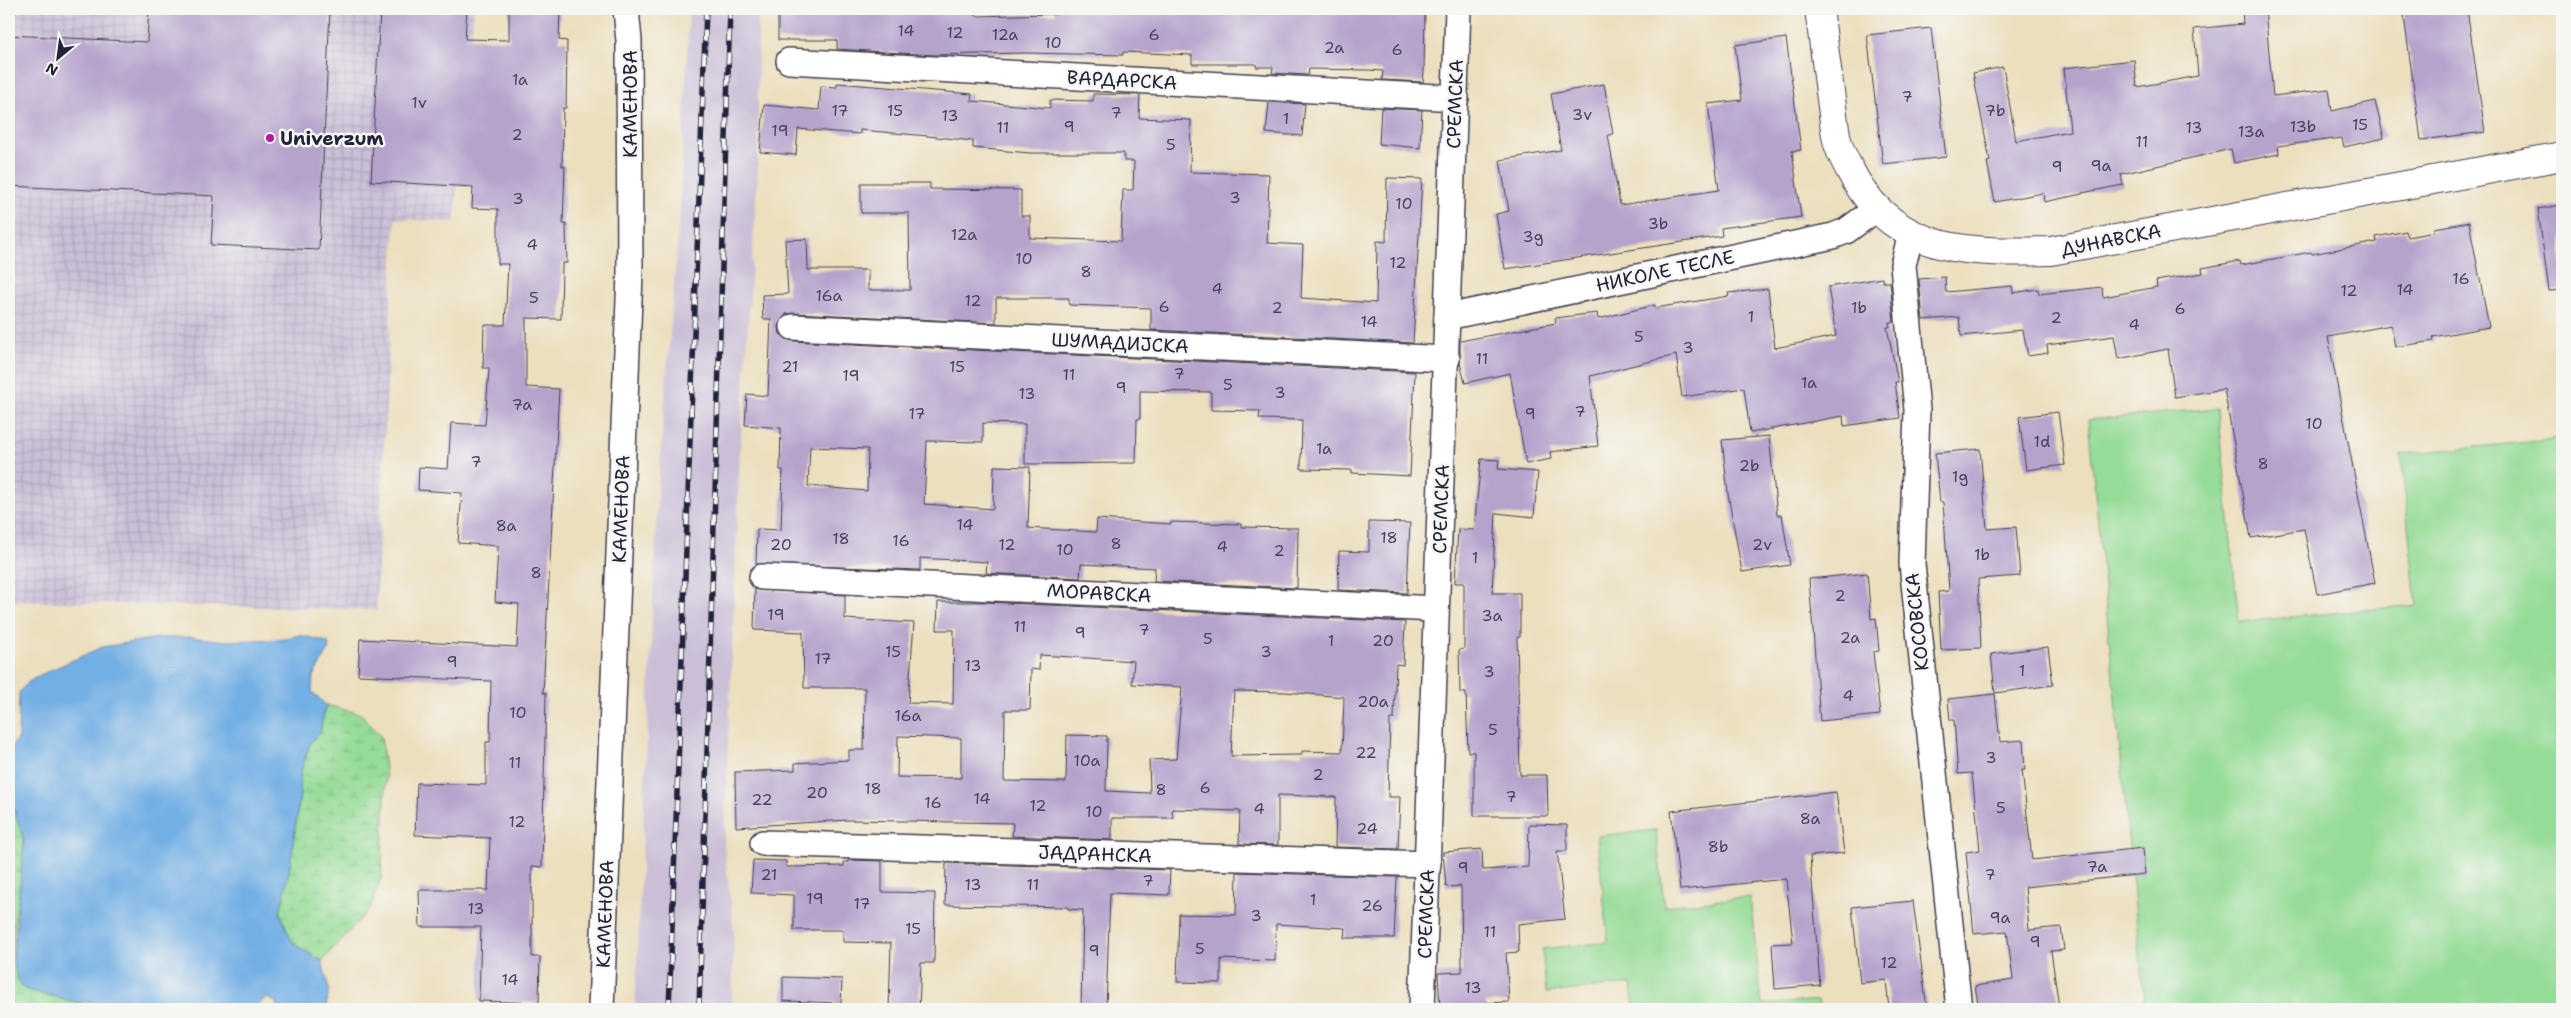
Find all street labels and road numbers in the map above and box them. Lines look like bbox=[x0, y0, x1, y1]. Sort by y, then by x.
street label: КАМЕНОВА bbox=[618, 50, 643, 158]
street label: СРЕМСКА bbox=[1441, 59, 1469, 149]
street label: ВАРДАРСКА bbox=[1066, 65, 1178, 95]
street label: ДУНАВСКА bbox=[2059, 218, 2163, 262]
street label: НИКОЛЕ ТЕСЛЕ bbox=[1593, 244, 1737, 298]
street label: ШУМАДИЈСКА bbox=[1051, 327, 1190, 359]
street label: КАМЕНОВА bbox=[607, 454, 635, 563]
street label: СРЕМСКА bbox=[1427, 464, 1455, 554]
street label: КОСОВСКА bbox=[1899, 572, 1935, 672]
street label: МОРАВСКА bbox=[1046, 578, 1152, 608]
street label: ЈАДРАНСКА bbox=[1038, 840, 1152, 868]
street label: КАМЕНОВА bbox=[591, 859, 619, 968]
street label: СРЕМСКА bbox=[1412, 869, 1440, 959]

